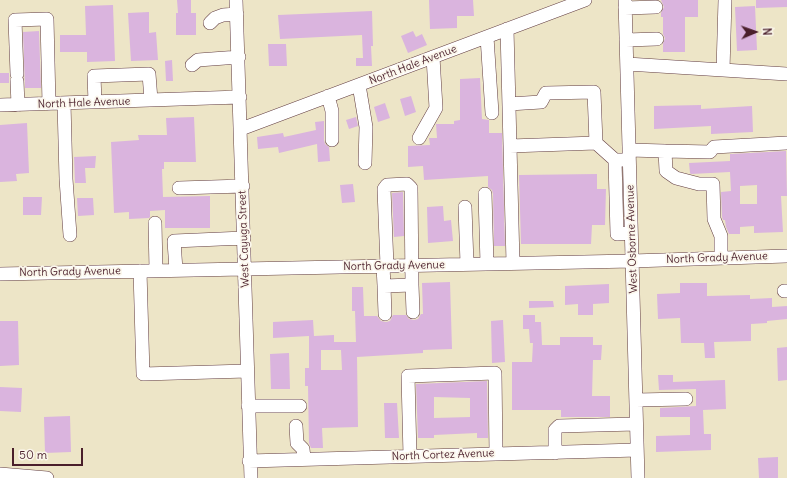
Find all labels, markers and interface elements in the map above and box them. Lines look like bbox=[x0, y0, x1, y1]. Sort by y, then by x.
north arrow bbox=[735, 12, 775, 52]
text: N bbox=[760, 28, 774, 36]
street label: North Hale Avenue bbox=[367, 42, 459, 88]
street label: North Hale Avenue bbox=[37, 95, 131, 111]
street label: West Osborne Avenue bbox=[624, 184, 640, 294]
street label: West Cayuga Street bbox=[236, 190, 252, 288]
street label: North Grady Avenue bbox=[666, 250, 768, 266]
street label: North Grady Avenue bbox=[343, 259, 445, 273]
street label: North Grady Avenue bbox=[19, 265, 121, 279]
scale bar bbox=[14, 440, 85, 466]
text: 50 m bbox=[19, 447, 47, 462]
street label: North Cortez Avenue bbox=[391, 447, 495, 463]

